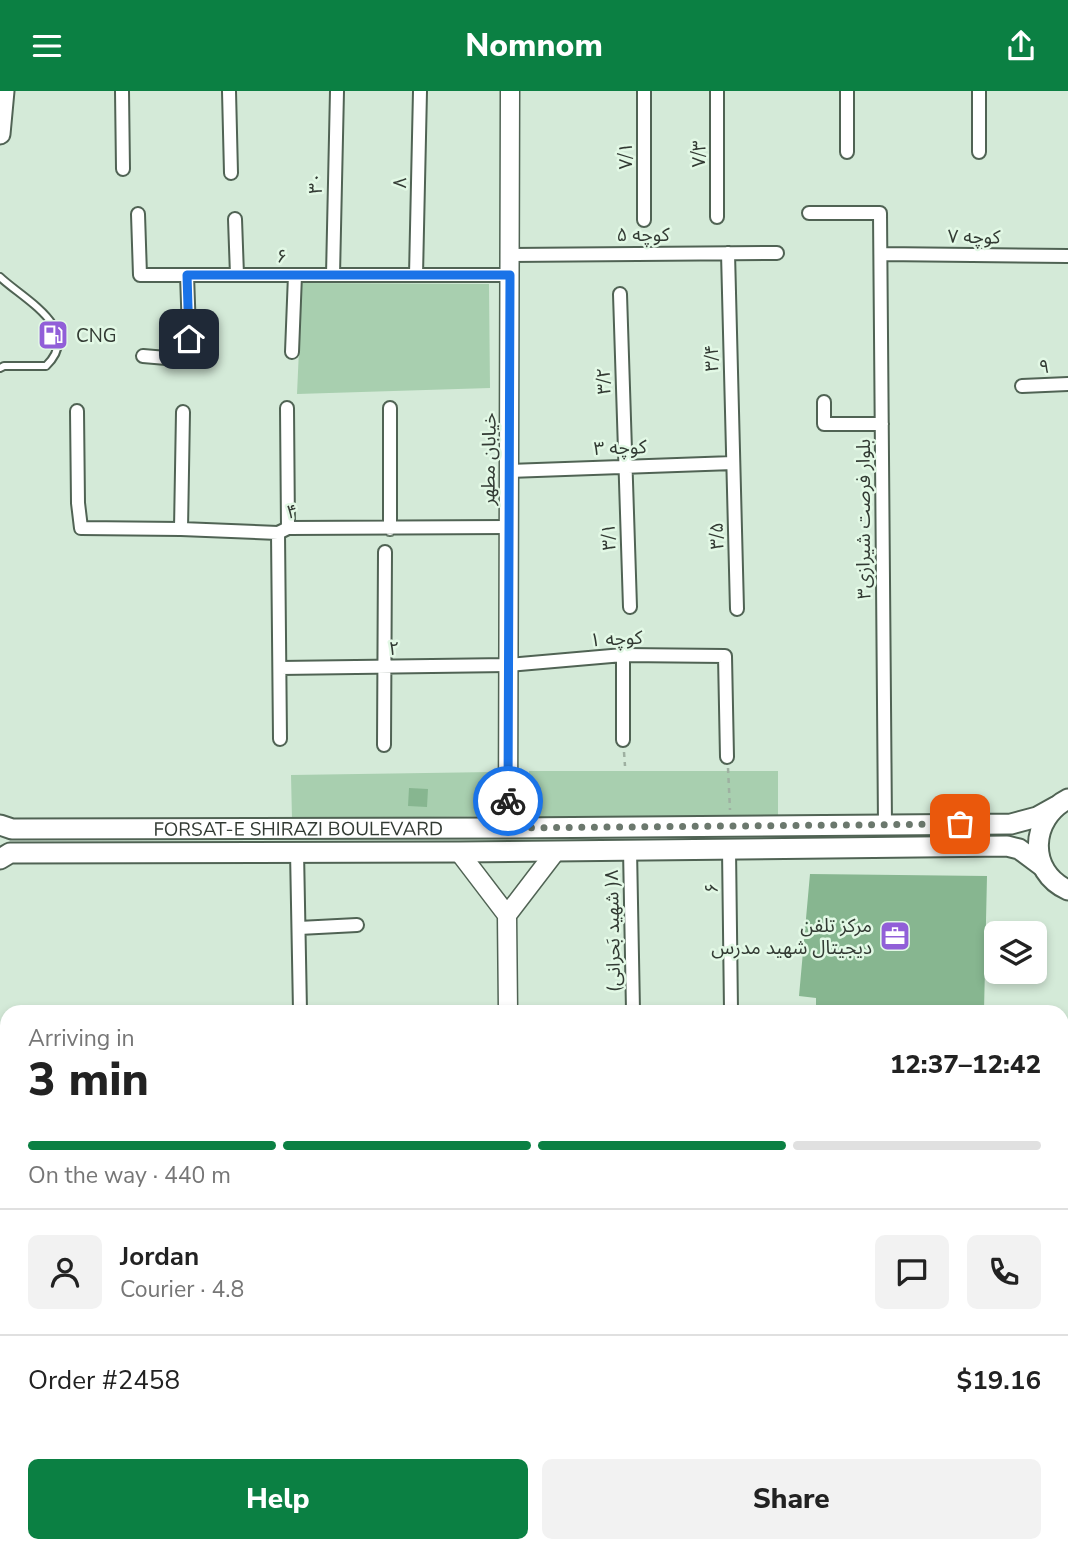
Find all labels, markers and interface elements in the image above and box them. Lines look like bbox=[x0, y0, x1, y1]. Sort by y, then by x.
text: Nomnom bbox=[465, 24, 603, 67]
icon: menu bbox=[28, 27, 66, 65]
icon: share bbox=[1002, 27, 1040, 65]
street label: ۷/۳ bbox=[686, 140, 712, 168]
street label: ۷/۱ bbox=[613, 142, 639, 170]
street label: ۳۰ bbox=[303, 172, 329, 194]
street label: ۸ bbox=[387, 177, 413, 189]
street label: کوچه ۵ bbox=[617, 222, 671, 248]
street label: کوچه ۷ bbox=[947, 224, 1002, 250]
street label: ۶ bbox=[277, 244, 287, 270]
pin bbox=[159, 309, 219, 369]
fuel station icon: CNG bbox=[36, 318, 70, 352]
icon: home bbox=[170, 320, 208, 358]
place label: CNG bbox=[76, 323, 117, 349]
street label: ۳/۴ bbox=[699, 344, 725, 372]
street label: ۹ bbox=[1038, 354, 1050, 380]
street label: ۳/۲ bbox=[591, 367, 617, 395]
street label: خیابان مطهر bbox=[475, 412, 503, 507]
street label: کوچه ۳ bbox=[593, 434, 648, 462]
street label: ۳بلوار فرصت شیرازی bbox=[851, 439, 877, 599]
street label: ۴ bbox=[285, 498, 299, 526]
street label: ۳/۵ bbox=[704, 522, 730, 550]
street label: ۳/۱ bbox=[596, 523, 622, 551]
street label: کوچه ۱ bbox=[589, 625, 644, 653]
street label: ۲ bbox=[388, 636, 400, 662]
courier bbox=[473, 766, 543, 836]
icon: bike bbox=[489, 782, 527, 820]
pin bbox=[930, 794, 990, 854]
icon: bag bbox=[941, 805, 979, 843]
street label: FORSAT-E SHIRAZI BOULEVARD bbox=[154, 816, 443, 843]
street label: (شهید بَحرانی )۸ bbox=[599, 869, 627, 992]
street label: ۶ bbox=[699, 882, 725, 894]
place label: مرکز تلفن دیجیتال شهید مدرس bbox=[711, 913, 872, 961]
office icon: مرکز تلفن دیجیتال شهید مدرس bbox=[878, 919, 912, 953]
map controls bbox=[984, 921, 1047, 984]
button: layers bbox=[984, 921, 1047, 984]
text: Arriving in bbox=[28, 1023, 135, 1054]
text: 12:37–12:42 bbox=[890, 1047, 1041, 1082]
text: 3 min bbox=[28, 1048, 149, 1111]
text: On the way · 440 m bbox=[28, 1160, 231, 1191]
button: person bbox=[28, 1235, 102, 1309]
button: chat bbox=[875, 1235, 949, 1309]
button: phone bbox=[967, 1235, 1041, 1309]
text: Jordan bbox=[120, 1239, 199, 1274]
text: Courier · 4.8 bbox=[120, 1274, 244, 1305]
text: Order #2458 bbox=[28, 1363, 180, 1398]
text: $19.16 bbox=[957, 1363, 1041, 1398]
button: Help bbox=[28, 1459, 528, 1539]
button: Share bbox=[542, 1459, 1041, 1539]

